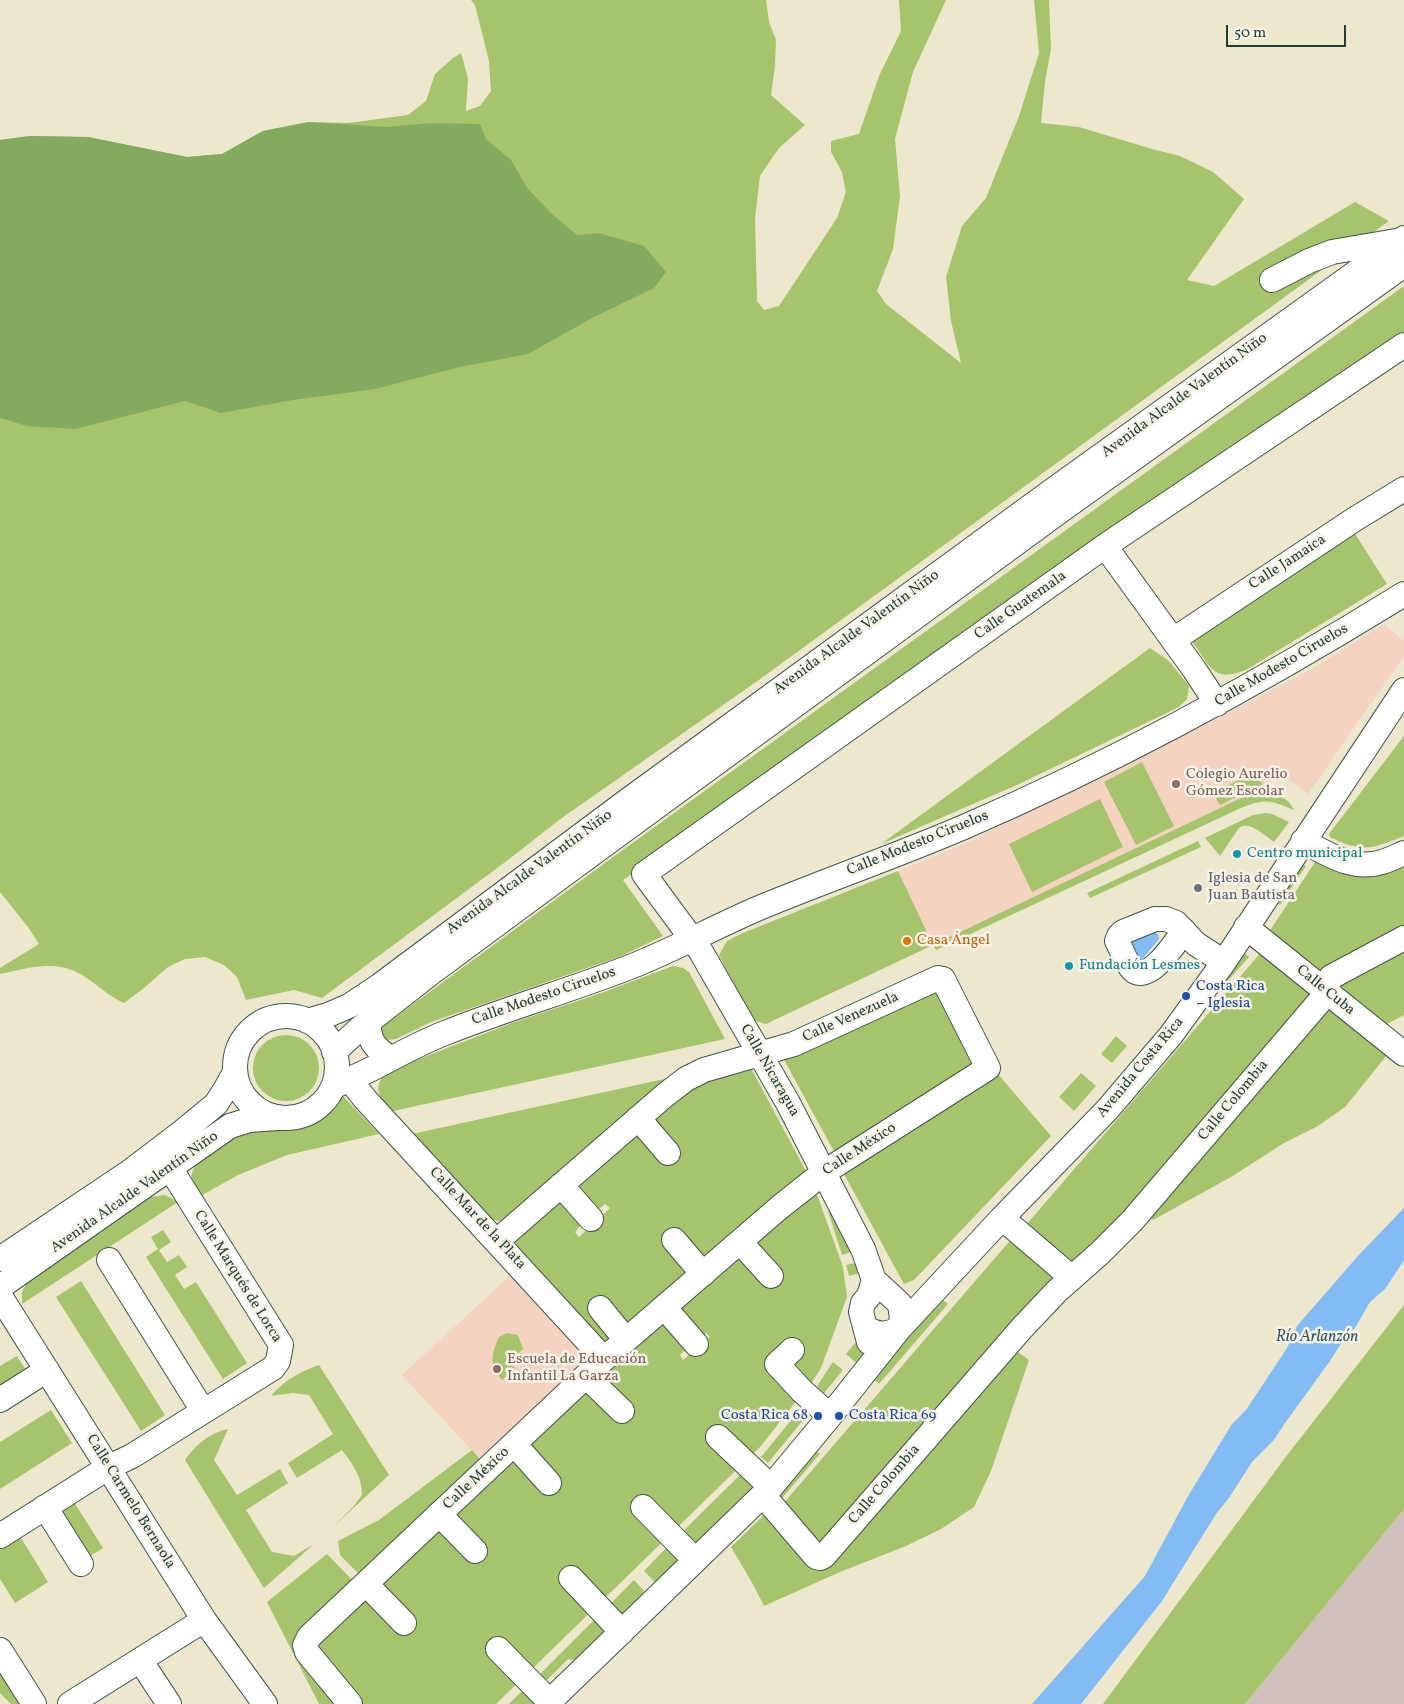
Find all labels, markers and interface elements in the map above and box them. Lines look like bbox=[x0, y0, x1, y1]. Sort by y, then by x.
scale bar bbox=[1229, 15, 1349, 47]
text: 50 m bbox=[1234, 23, 1266, 44]
street label: Avenida Alcalde Valentín Niño bbox=[1099, 330, 1271, 462]
street label: Calle Jamaica bbox=[1246, 531, 1330, 595]
street label: Avenida Alcalde Valentín Niño bbox=[771, 567, 943, 699]
street label: Calle Guatemala bbox=[972, 568, 1070, 644]
street label: Calle Modesto Ciruelos bbox=[1212, 620, 1352, 712]
place label: Colegio Aurelio Gómez Escolar bbox=[1186, 766, 1287, 801]
marker: Colegio Aurelio Gómez Escolar bbox=[1170, 778, 1182, 790]
street label: Avenida Alcalde Valentín Niño bbox=[444, 807, 616, 939]
street label: Calle Modesto Ciruelos bbox=[845, 807, 991, 881]
place label: Centro municipal bbox=[1247, 845, 1362, 863]
marker: Centro municipal bbox=[1231, 848, 1243, 860]
place label: Iglesia de San Juan Bautista bbox=[1208, 870, 1297, 905]
marker: Iglesia de San Juan Bautista bbox=[1192, 882, 1204, 894]
place label: Casa Ángel bbox=[917, 932, 990, 950]
marker: Casa Ángel bbox=[901, 935, 913, 947]
place label: Fundación Lesmes bbox=[1079, 957, 1200, 975]
marker: Fundación Lesmes bbox=[1063, 960, 1075, 972]
street label: Calle Cuba bbox=[1292, 962, 1358, 1020]
street label: Calle Modesto Ciruelos bbox=[470, 964, 618, 1030]
place label: Costa Rica – Iglesia bbox=[1196, 978, 1265, 1013]
street label: Calle Venezuela bbox=[800, 989, 902, 1047]
marker: Costa Rica – Iglesia bbox=[1180, 990, 1192, 1002]
street label: Avenida Costa Rica bbox=[1094, 1014, 1188, 1122]
street label: Calle Nicaragua bbox=[735, 1022, 803, 1120]
street label: Calle Colombia bbox=[1195, 1057, 1273, 1145]
street label: Calle México bbox=[820, 1120, 900, 1180]
street label: Avenida Alcalde Valentín Niño bbox=[48, 1128, 222, 1258]
street label: Calle Mar de la Plata bbox=[425, 1164, 529, 1274]
street label: Calle Marqués de Lorca bbox=[189, 1208, 285, 1346]
water label: Río Arlanzón bbox=[1276, 1328, 1358, 1348]
place label: Escuela de Educación Infantil La Garza bbox=[507, 1351, 646, 1386]
marker: Escuela de Educación Infantil La Garza bbox=[491, 1363, 503, 1375]
place label: Costa Rica 68 bbox=[721, 1407, 808, 1425]
place label: Costa Rica 69 bbox=[849, 1407, 936, 1425]
marker: Costa Rica 68 bbox=[812, 1410, 824, 1422]
marker: Costa Rica 69 bbox=[833, 1410, 845, 1422]
street label: Calle Carmelo Bernaola bbox=[81, 1432, 179, 1572]
street label: Calle Colombia bbox=[845, 1441, 925, 1529]
street label: Calle México bbox=[440, 1444, 514, 1514]

